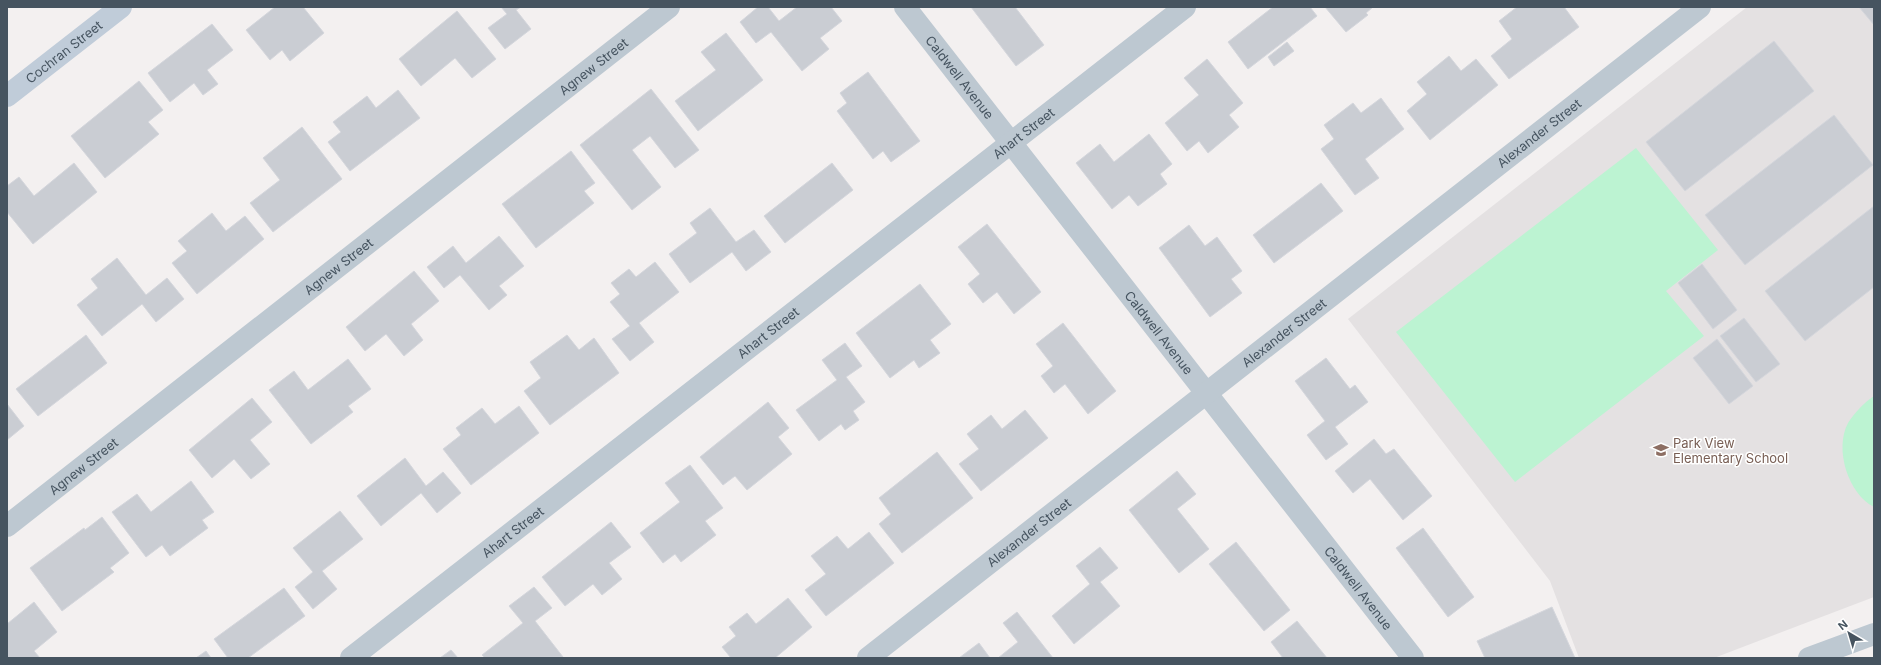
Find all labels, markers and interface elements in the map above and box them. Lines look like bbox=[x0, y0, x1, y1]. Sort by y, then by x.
street label: Cochran Street bbox=[22, 17, 105, 87]
street label: Caldwell Avenue bbox=[922, 32, 997, 122]
street label: Agnew Street bbox=[556, 34, 631, 98]
street label: Alexander Street bbox=[1494, 95, 1584, 171]
street label: Ahart Street bbox=[989, 104, 1057, 162]
street label: Agnew Street bbox=[301, 234, 376, 298]
street label: Caldwell Avenue bbox=[1122, 288, 1197, 378]
street label: Alexander Street bbox=[1239, 295, 1329, 370]
street label: Ahart Street bbox=[734, 303, 802, 361]
street label: Agnew Street bbox=[46, 434, 121, 498]
place label: Park View Elementary School bbox=[1673, 435, 1788, 466]
school or university icon: Park View Elementary School bbox=[1652, 441, 1670, 459]
street label: Alexander Street bbox=[983, 494, 1074, 570]
street label: Ahart Street bbox=[479, 503, 547, 561]
street label: Caldwell Avenue bbox=[1321, 543, 1396, 633]
north arrow bbox=[1829, 613, 1869, 653]
text: N bbox=[1835, 617, 1850, 633]

